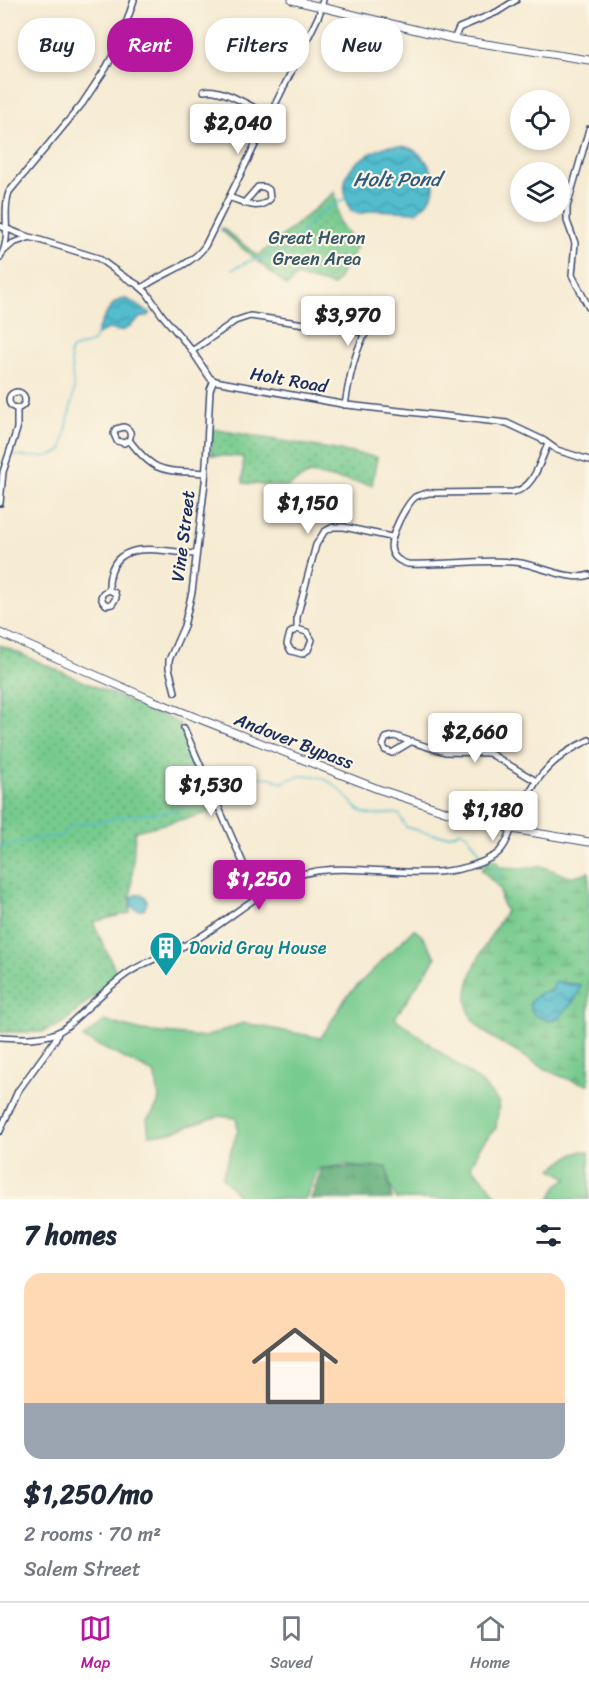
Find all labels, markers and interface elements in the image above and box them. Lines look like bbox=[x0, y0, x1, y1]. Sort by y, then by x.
chip: Buy bbox=[18, 18, 95, 72]
chip: Rent bbox=[107, 18, 193, 72]
chip: Filters bbox=[205, 18, 309, 72]
chip: New bbox=[321, 18, 403, 72]
map controls bbox=[510, 90, 570, 222]
button: locate bbox=[510, 90, 570, 150]
pin: $2,040 bbox=[189, 104, 287, 155]
text: $2,040 bbox=[204, 106, 272, 141]
water label: Holt Pond bbox=[353, 162, 446, 197]
button: layers bbox=[510, 162, 570, 222]
park label: Great Heron Green Area bbox=[268, 222, 366, 275]
pin: $3,970 bbox=[299, 296, 397, 347]
text: $3,970 bbox=[315, 298, 381, 333]
street label: Holt Road bbox=[248, 357, 332, 403]
pin: $1,150 bbox=[259, 484, 357, 535]
text: $1,150 bbox=[278, 486, 338, 521]
street label: Vine Street bbox=[162, 488, 204, 583]
street label: Andover Bypass bbox=[229, 703, 359, 779]
pin: $2,660 bbox=[426, 713, 524, 764]
text: $2,660 bbox=[442, 715, 508, 750]
pin: $1,530 bbox=[162, 766, 260, 817]
text: $1,530 bbox=[179, 768, 243, 803]
pin: $1,180 bbox=[444, 791, 542, 842]
text: $1,180 bbox=[463, 793, 523, 828]
pin: $1,250 bbox=[210, 860, 308, 911]
text: $1,250 bbox=[227, 862, 291, 897]
building icon: David Gray House bbox=[148, 930, 184, 977]
place label: David Gray House bbox=[189, 932, 327, 964]
text: 7 homes bbox=[24, 1212, 116, 1258]
icon: filters bbox=[532, 1219, 565, 1252]
icon: home bbox=[241, 1312, 349, 1420]
text: $1,250/mo bbox=[24, 1471, 153, 1517]
text: 2 rooms · 70 m² bbox=[24, 1517, 161, 1552]
text: Salem Street bbox=[24, 1552, 141, 1587]
tab: Map bbox=[79, 1612, 112, 1677]
tab: Saved bbox=[270, 1612, 312, 1677]
tab: Home bbox=[470, 1612, 510, 1677]

